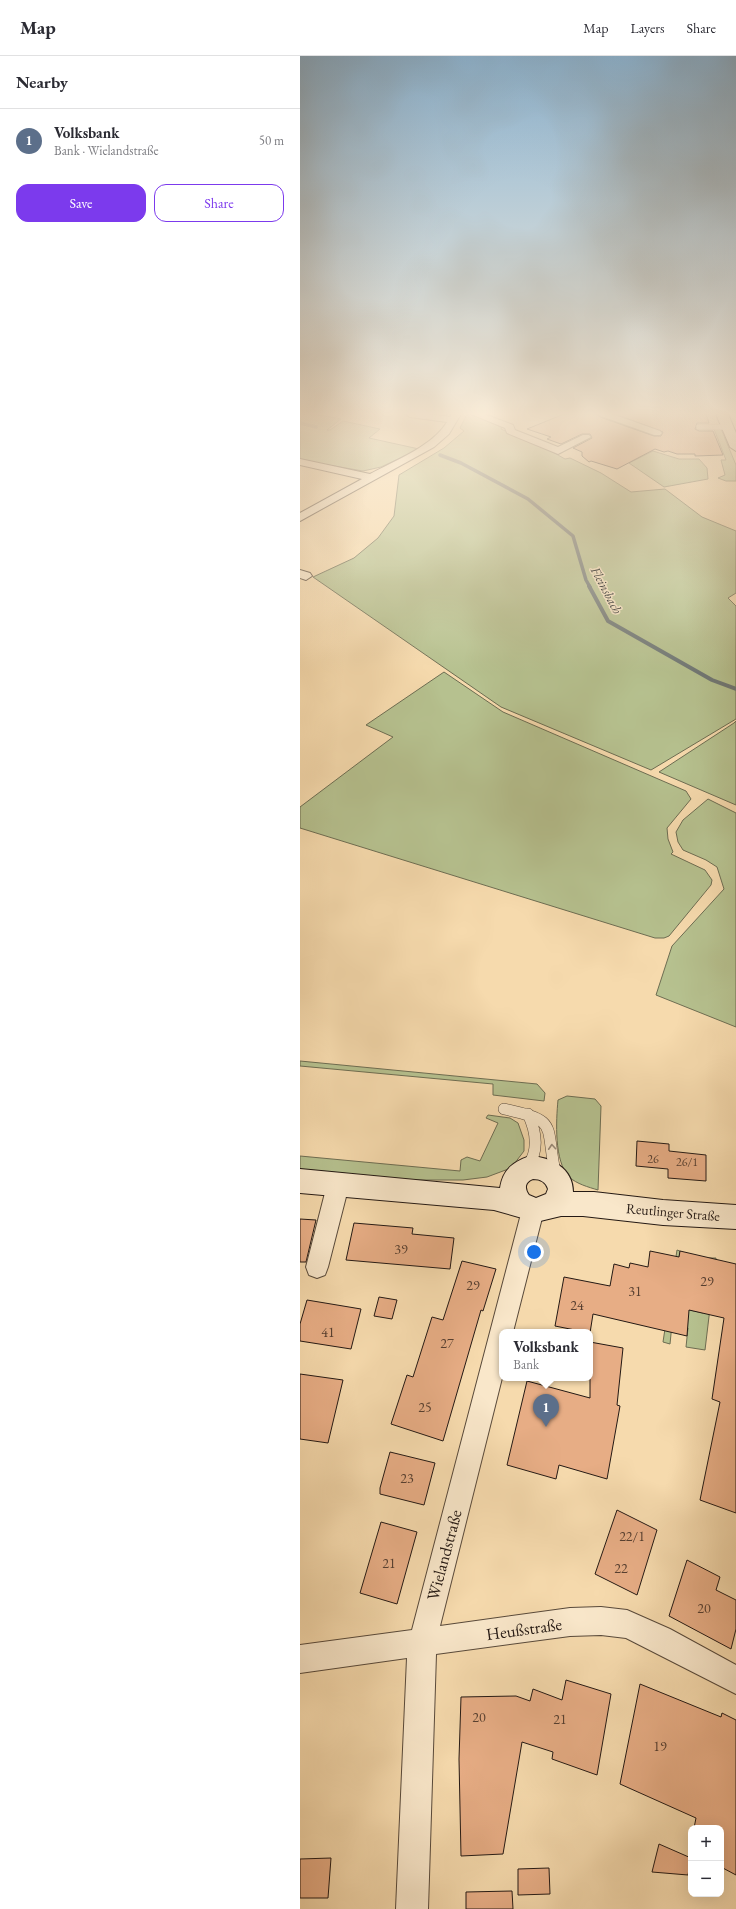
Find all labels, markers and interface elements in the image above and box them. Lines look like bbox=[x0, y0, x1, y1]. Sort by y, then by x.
text: Map bbox=[20, 15, 56, 40]
text: Map bbox=[583, 19, 608, 37]
text: Layers bbox=[630, 19, 665, 37]
text: Share bbox=[687, 19, 716, 37]
text: Nearby bbox=[16, 71, 68, 93]
text: Volksbank bbox=[54, 123, 119, 142]
text: 1 bbox=[26, 132, 32, 149]
text: 50 m bbox=[259, 132, 284, 149]
text: Bank · Wielandstraße bbox=[54, 142, 159, 159]
button: Save bbox=[16, 184, 146, 222]
button: Share bbox=[154, 184, 284, 222]
water label: Fleinsbach bbox=[587, 563, 626, 617]
one-way arrow bbox=[547, 1144, 556, 1150]
house number: 26 bbox=[647, 1151, 659, 1167]
house number: 26/1 bbox=[676, 1154, 698, 1170]
street label: Reutlinger Straße bbox=[625, 1199, 721, 1225]
house number: 39 bbox=[394, 1240, 408, 1258]
your location bbox=[524, 1242, 544, 1262]
house number: 29 bbox=[700, 1272, 714, 1290]
house number: 29 bbox=[466, 1276, 480, 1294]
house number: 31 bbox=[628, 1282, 642, 1300]
house number: 24 bbox=[570, 1296, 584, 1314]
house number: 41 bbox=[321, 1323, 335, 1341]
popup bbox=[499, 1329, 593, 1381]
house number: 27 bbox=[440, 1334, 454, 1352]
text: Volksbank bbox=[513, 1337, 579, 1356]
text: Bank bbox=[513, 1356, 539, 1373]
pin: 1 bbox=[533, 1394, 559, 1427]
house number: 25 bbox=[418, 1398, 432, 1416]
house number: 23 bbox=[400, 1469, 414, 1487]
street label: Wielandstraße bbox=[421, 1507, 467, 1603]
house number: 22/1 bbox=[619, 1527, 645, 1545]
house number: 21 bbox=[382, 1554, 396, 1572]
house number: 22 bbox=[614, 1559, 628, 1577]
house number: 20 bbox=[697, 1599, 711, 1617]
street label: Heußstraße bbox=[485, 1613, 564, 1645]
house number: 20 bbox=[472, 1708, 486, 1726]
house number: 21 bbox=[553, 1710, 567, 1728]
house number: 19 bbox=[653, 1737, 667, 1755]
map controls bbox=[688, 1825, 724, 1897]
button: + bbox=[688, 1825, 724, 1861]
button: − bbox=[688, 1861, 724, 1897]

